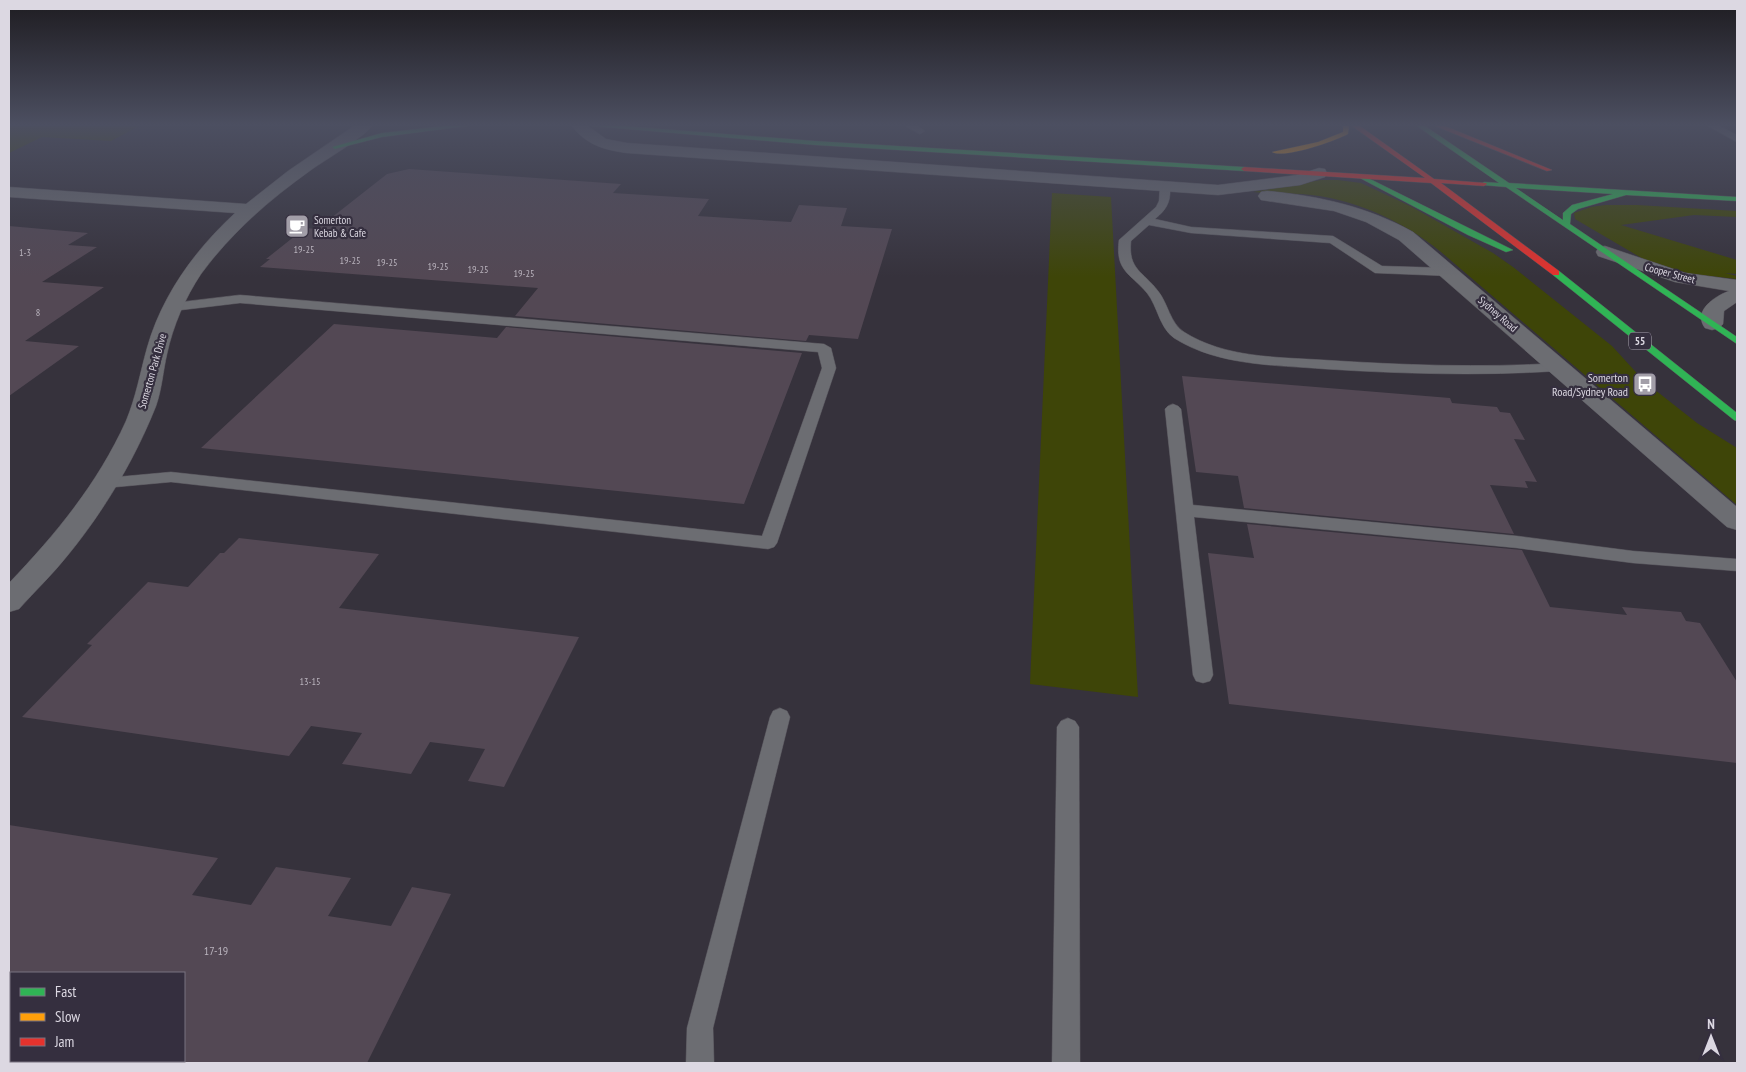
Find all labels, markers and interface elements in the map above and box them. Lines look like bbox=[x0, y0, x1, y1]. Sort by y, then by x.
cafe icon: Somerton Kebab & Cafe bbox=[284, 213, 310, 239]
place label: Somerton Kebab & Cafe bbox=[314, 213, 366, 240]
house number: 19-25 bbox=[294, 243, 314, 256]
house number: 1-3 bbox=[19, 246, 31, 259]
house number: 19-25 bbox=[340, 254, 360, 267]
house number: 19-25 bbox=[377, 256, 397, 269]
house number: 19-25 bbox=[428, 260, 448, 273]
street label: Cooper Street bbox=[1643, 260, 1697, 286]
house number: 19-25 bbox=[468, 263, 488, 276]
house number: 19-25 bbox=[514, 267, 534, 280]
street label: Sydney Road bbox=[1475, 293, 1521, 335]
house number: 8 bbox=[36, 306, 40, 319]
street label: Somerton Park Drive bbox=[135, 331, 170, 410]
road number: 55 bbox=[1629, 332, 1651, 350]
place label: Somerton Road/Sydney Road bbox=[1552, 370, 1628, 399]
bus stop icon: Somerton Road/Sydney Road bbox=[1632, 371, 1658, 397]
house number: 13-15 bbox=[300, 675, 320, 688]
house number: 17-19 bbox=[204, 943, 228, 958]
legend bbox=[10, 972, 185, 1062]
text: Fast bbox=[55, 982, 76, 1001]
text: Slow bbox=[55, 1007, 80, 1026]
north arrow bbox=[1686, 1012, 1736, 1062]
text: N bbox=[1707, 1015, 1715, 1033]
text: Jam bbox=[54, 1032, 74, 1051]

